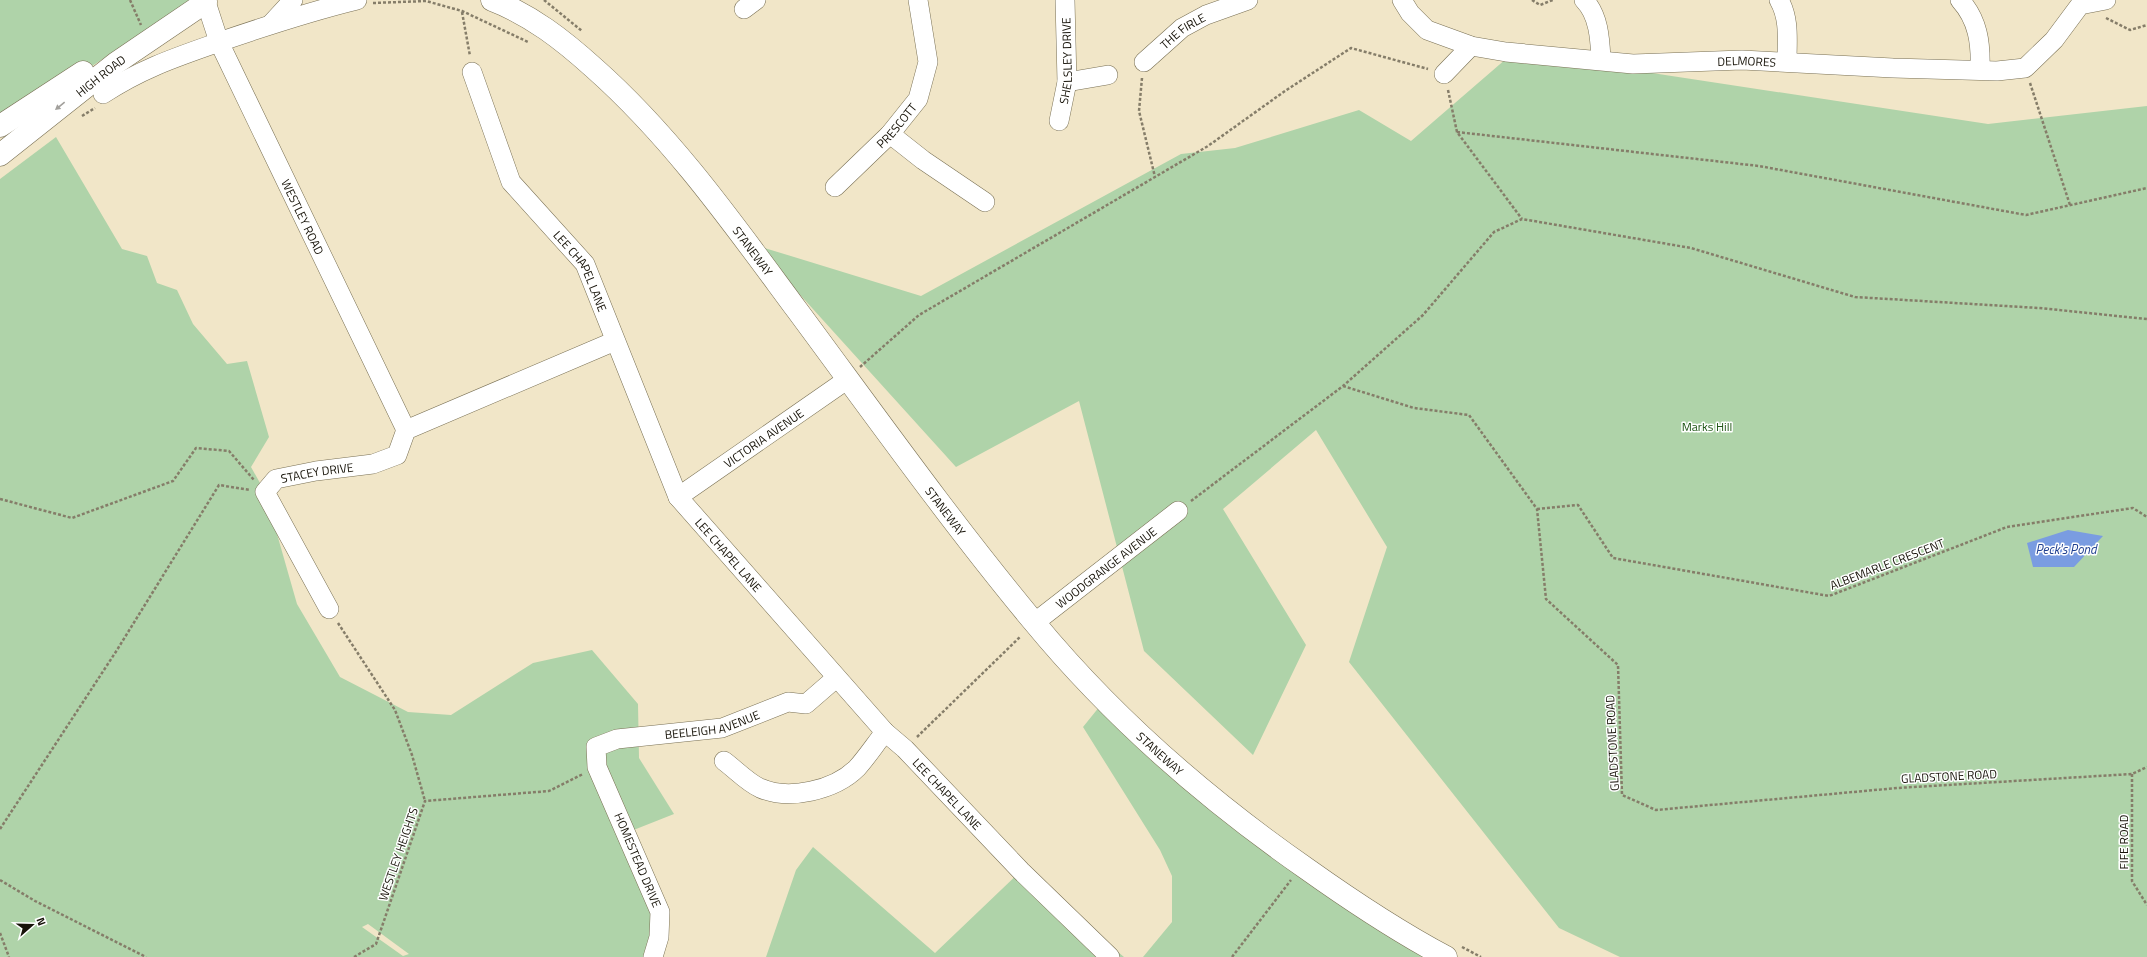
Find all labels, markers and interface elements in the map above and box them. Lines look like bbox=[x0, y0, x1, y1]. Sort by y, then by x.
street label: THE FIRLE bbox=[1155, 7, 1209, 53]
street label: SHELSLEY DRIVE bbox=[1053, 17, 1077, 106]
street label: HIGH ROAD bbox=[71, 50, 129, 101]
street label: DELMORES bbox=[1717, 50, 1777, 71]
street label: PRESCOTT bbox=[871, 98, 921, 152]
one-way arrow bbox=[55, 102, 66, 110]
street label: WESTLEY ROAD bbox=[277, 176, 330, 258]
street label: STANEWAY bbox=[728, 222, 778, 280]
street label: LEE CHAPEL LANE bbox=[549, 226, 613, 315]
street label: VICTORIA AVENUE bbox=[720, 403, 808, 472]
park label: Marks Hill bbox=[1682, 417, 1732, 436]
street label: STACEY DRIVE bbox=[279, 457, 355, 487]
street label: STANEWAY bbox=[921, 482, 971, 540]
street label: LEE CHAPEL LANE bbox=[691, 513, 767, 596]
street label: WOODGRANGE AVENUE bbox=[1051, 521, 1161, 613]
street label: ALBEMARLE CRESCENT bbox=[1827, 533, 1948, 595]
water label: Peck's Pond bbox=[2035, 539, 2098, 559]
street label: GLADSTONE ROAD bbox=[1600, 694, 1624, 791]
street label: BEELEIGH AVENUE bbox=[664, 705, 763, 743]
street label: STANEWAY bbox=[1133, 727, 1188, 780]
street label: LEE CHAPEL LANE bbox=[908, 753, 987, 834]
street label: GLADSTONE ROAD bbox=[1901, 764, 1998, 788]
street label: WESTLEY HEIGHTS bbox=[373, 805, 423, 903]
street label: HOMESTEAD DRIVE bbox=[609, 810, 667, 911]
street label: FIFE ROAD bbox=[2114, 814, 2133, 869]
north arrow bbox=[12, 905, 52, 945]
text: N bbox=[33, 915, 50, 928]

